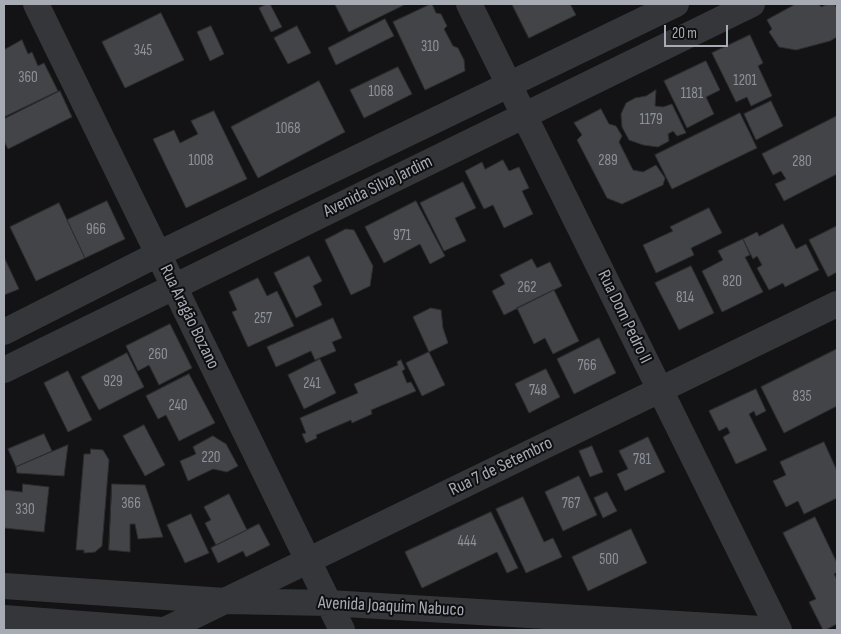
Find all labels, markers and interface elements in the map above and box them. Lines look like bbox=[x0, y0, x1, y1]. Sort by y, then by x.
scale bar bbox=[666, 15, 730, 47]
text: 20 m bbox=[672, 24, 697, 43]
house number: 310 bbox=[421, 38, 439, 56]
house number: 345 bbox=[134, 42, 152, 60]
house number: 360 bbox=[18, 69, 38, 87]
house number: 1201 bbox=[733, 72, 757, 90]
house number: 1068 bbox=[368, 83, 394, 101]
house number: 1181 bbox=[681, 85, 703, 103]
house number: 1179 bbox=[639, 111, 663, 129]
house number: 1068 bbox=[275, 120, 301, 138]
street label: Avenida Silva Jardim bbox=[320, 151, 436, 223]
house number: 1008 bbox=[188, 152, 214, 170]
house number: 289 bbox=[598, 152, 618, 170]
house number: 280 bbox=[792, 153, 812, 171]
house number: 966 bbox=[86, 221, 106, 239]
house number: 971 bbox=[393, 227, 411, 245]
street label: Rua Aragão Bozano bbox=[154, 261, 224, 373]
street label: Rua Dom Pedro II bbox=[592, 267, 656, 367]
house number: 820 bbox=[722, 273, 742, 291]
house number: 262 bbox=[517, 279, 537, 297]
house number: 814 bbox=[676, 289, 694, 307]
house number: 257 bbox=[254, 310, 272, 328]
house number: 260 bbox=[148, 346, 168, 364]
house number: 766 bbox=[577, 357, 597, 375]
house number: 929 bbox=[103, 373, 123, 391]
house number: 241 bbox=[303, 375, 321, 393]
house number: 748 bbox=[529, 382, 547, 400]
house number: 835 bbox=[793, 388, 811, 406]
house number: 240 bbox=[168, 397, 188, 415]
street label: Rua 7 de Setembro bbox=[446, 433, 556, 501]
house number: 220 bbox=[201, 449, 221, 467]
house number: 781 bbox=[633, 451, 651, 469]
house number: 366 bbox=[121, 495, 141, 513]
house number: 767 bbox=[562, 495, 580, 513]
house number: 330 bbox=[15, 501, 35, 519]
house number: 444 bbox=[458, 533, 476, 551]
house number: 500 bbox=[599, 551, 619, 569]
street label: Avenida Joaquim Nabuco bbox=[317, 592, 465, 622]

